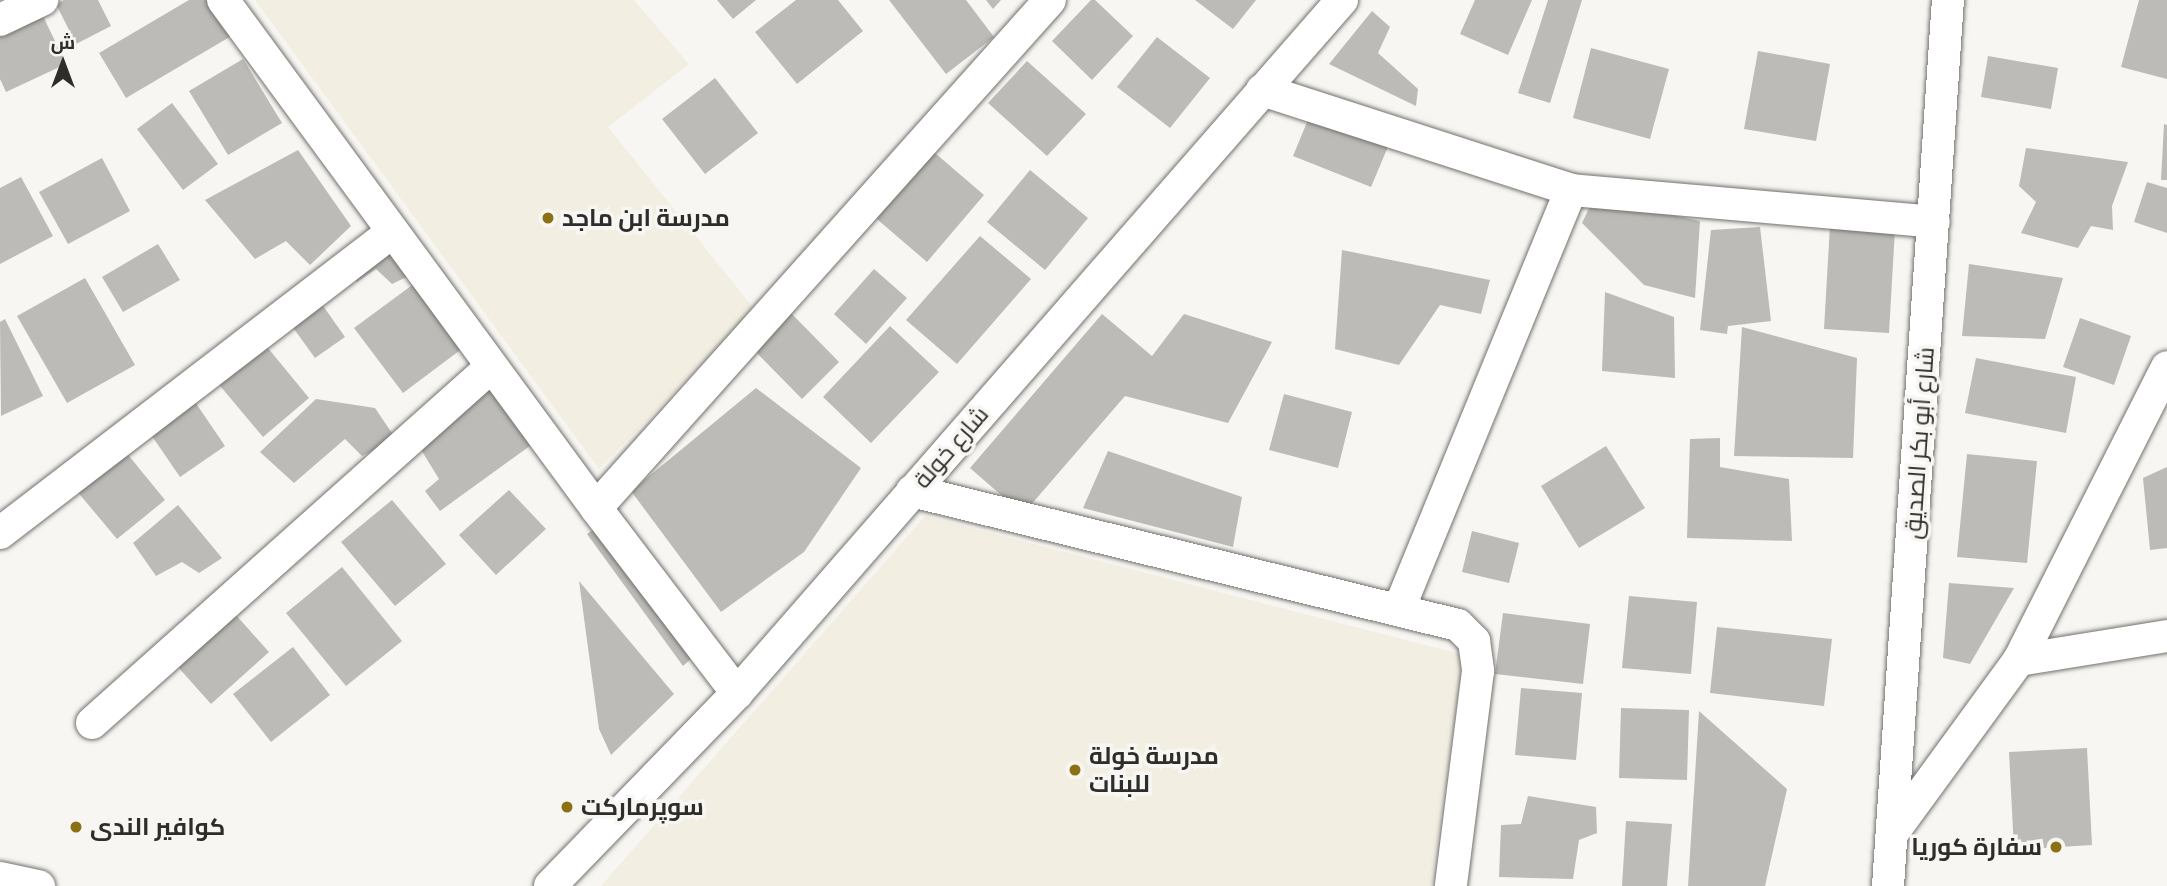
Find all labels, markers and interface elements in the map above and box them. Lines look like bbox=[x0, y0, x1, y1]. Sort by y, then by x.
text: ش bbox=[51, 27, 75, 56]
north arrow bbox=[28, 28, 98, 98]
place label: مدرسة ابن ماجد bbox=[562, 204, 730, 232]
marker: مدرسة ابن ماجد bbox=[540, 210, 556, 226]
street label: شارع أبو بكر الصديق bbox=[1898, 346, 1940, 540]
street label: شارع خولة bbox=[908, 400, 994, 494]
place label: مدرسة خولة للبنات bbox=[1089, 742, 1219, 798]
marker: مدرسة خولة للبنات bbox=[1067, 762, 1083, 778]
place label: سوپرمارکت bbox=[581, 793, 704, 821]
marker: سوپرمارکت bbox=[559, 799, 575, 815]
place label: كوافير الندى bbox=[90, 813, 225, 841]
marker: كوافير الندى bbox=[68, 819, 84, 835]
place label: سفارة كوريا bbox=[1911, 833, 2042, 861]
marker: سفارة كوريا bbox=[2048, 839, 2064, 855]

